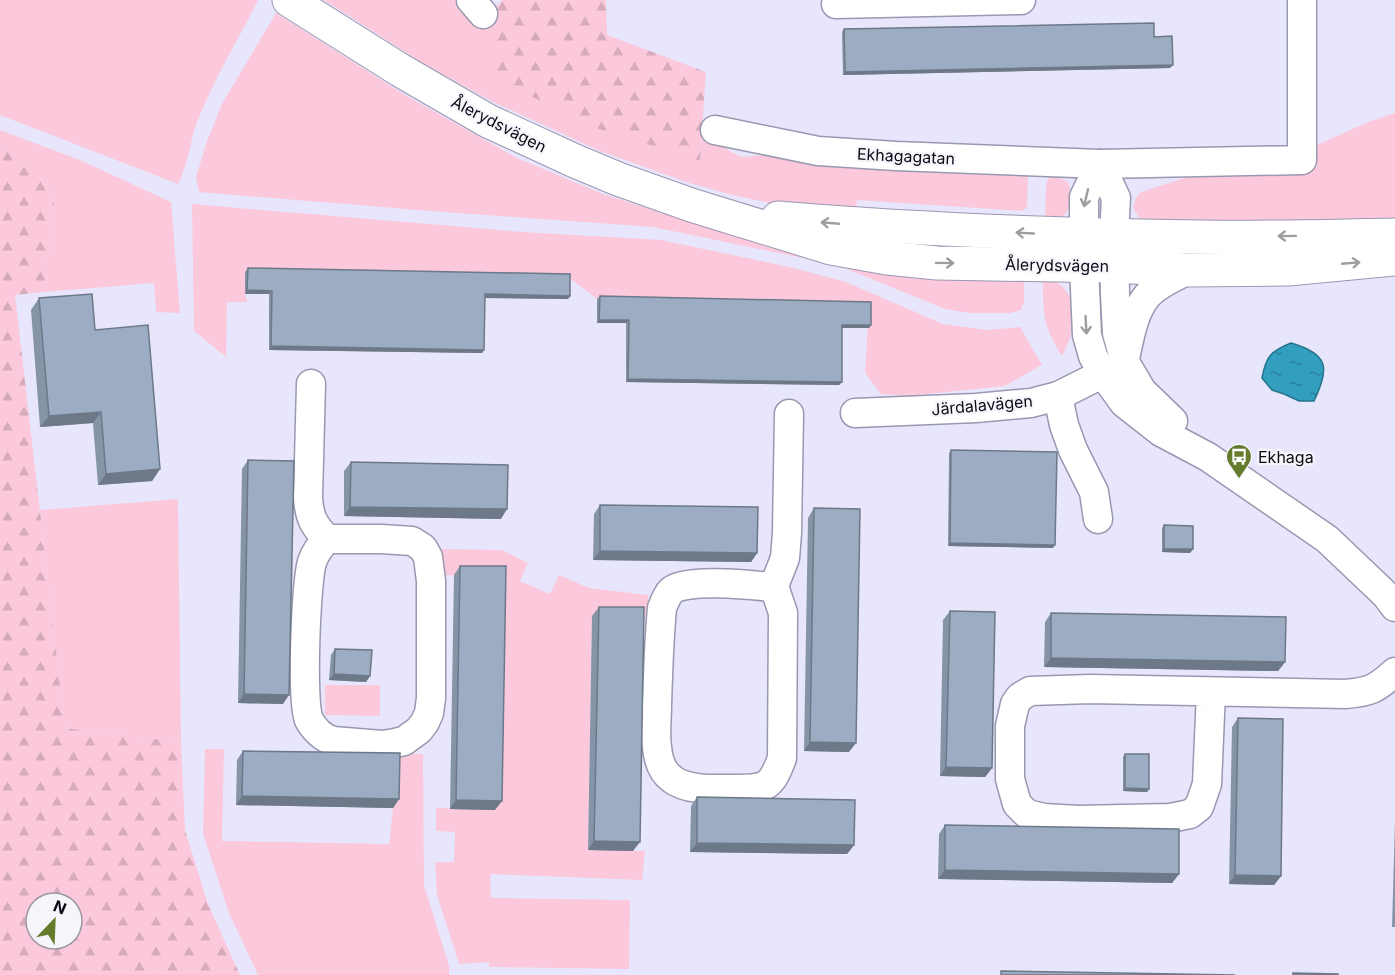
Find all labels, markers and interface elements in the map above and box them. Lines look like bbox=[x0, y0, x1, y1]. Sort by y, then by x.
street label: Ålerydsvägen bbox=[448, 91, 550, 157]
street label: Ekhagagatan bbox=[856, 143, 956, 169]
one-way arrow bbox=[1080, 188, 1092, 207]
one-way arrow bbox=[821, 217, 841, 228]
one-way arrow bbox=[1016, 228, 1036, 239]
one-way arrow bbox=[1278, 230, 1298, 242]
street label: Ålerydsvägen bbox=[1005, 254, 1109, 276]
one-way arrow bbox=[935, 257, 955, 269]
one-way arrow bbox=[1340, 257, 1360, 268]
one-way arrow bbox=[1081, 314, 1092, 334]
street label: Järdalavägen bbox=[930, 391, 1034, 419]
bus stop icon: Ekhaga bbox=[1224, 442, 1254, 480]
place label: Ekhaga bbox=[1258, 447, 1314, 467]
north arrow bbox=[24, 891, 84, 951]
text: N bbox=[50, 896, 69, 919]

